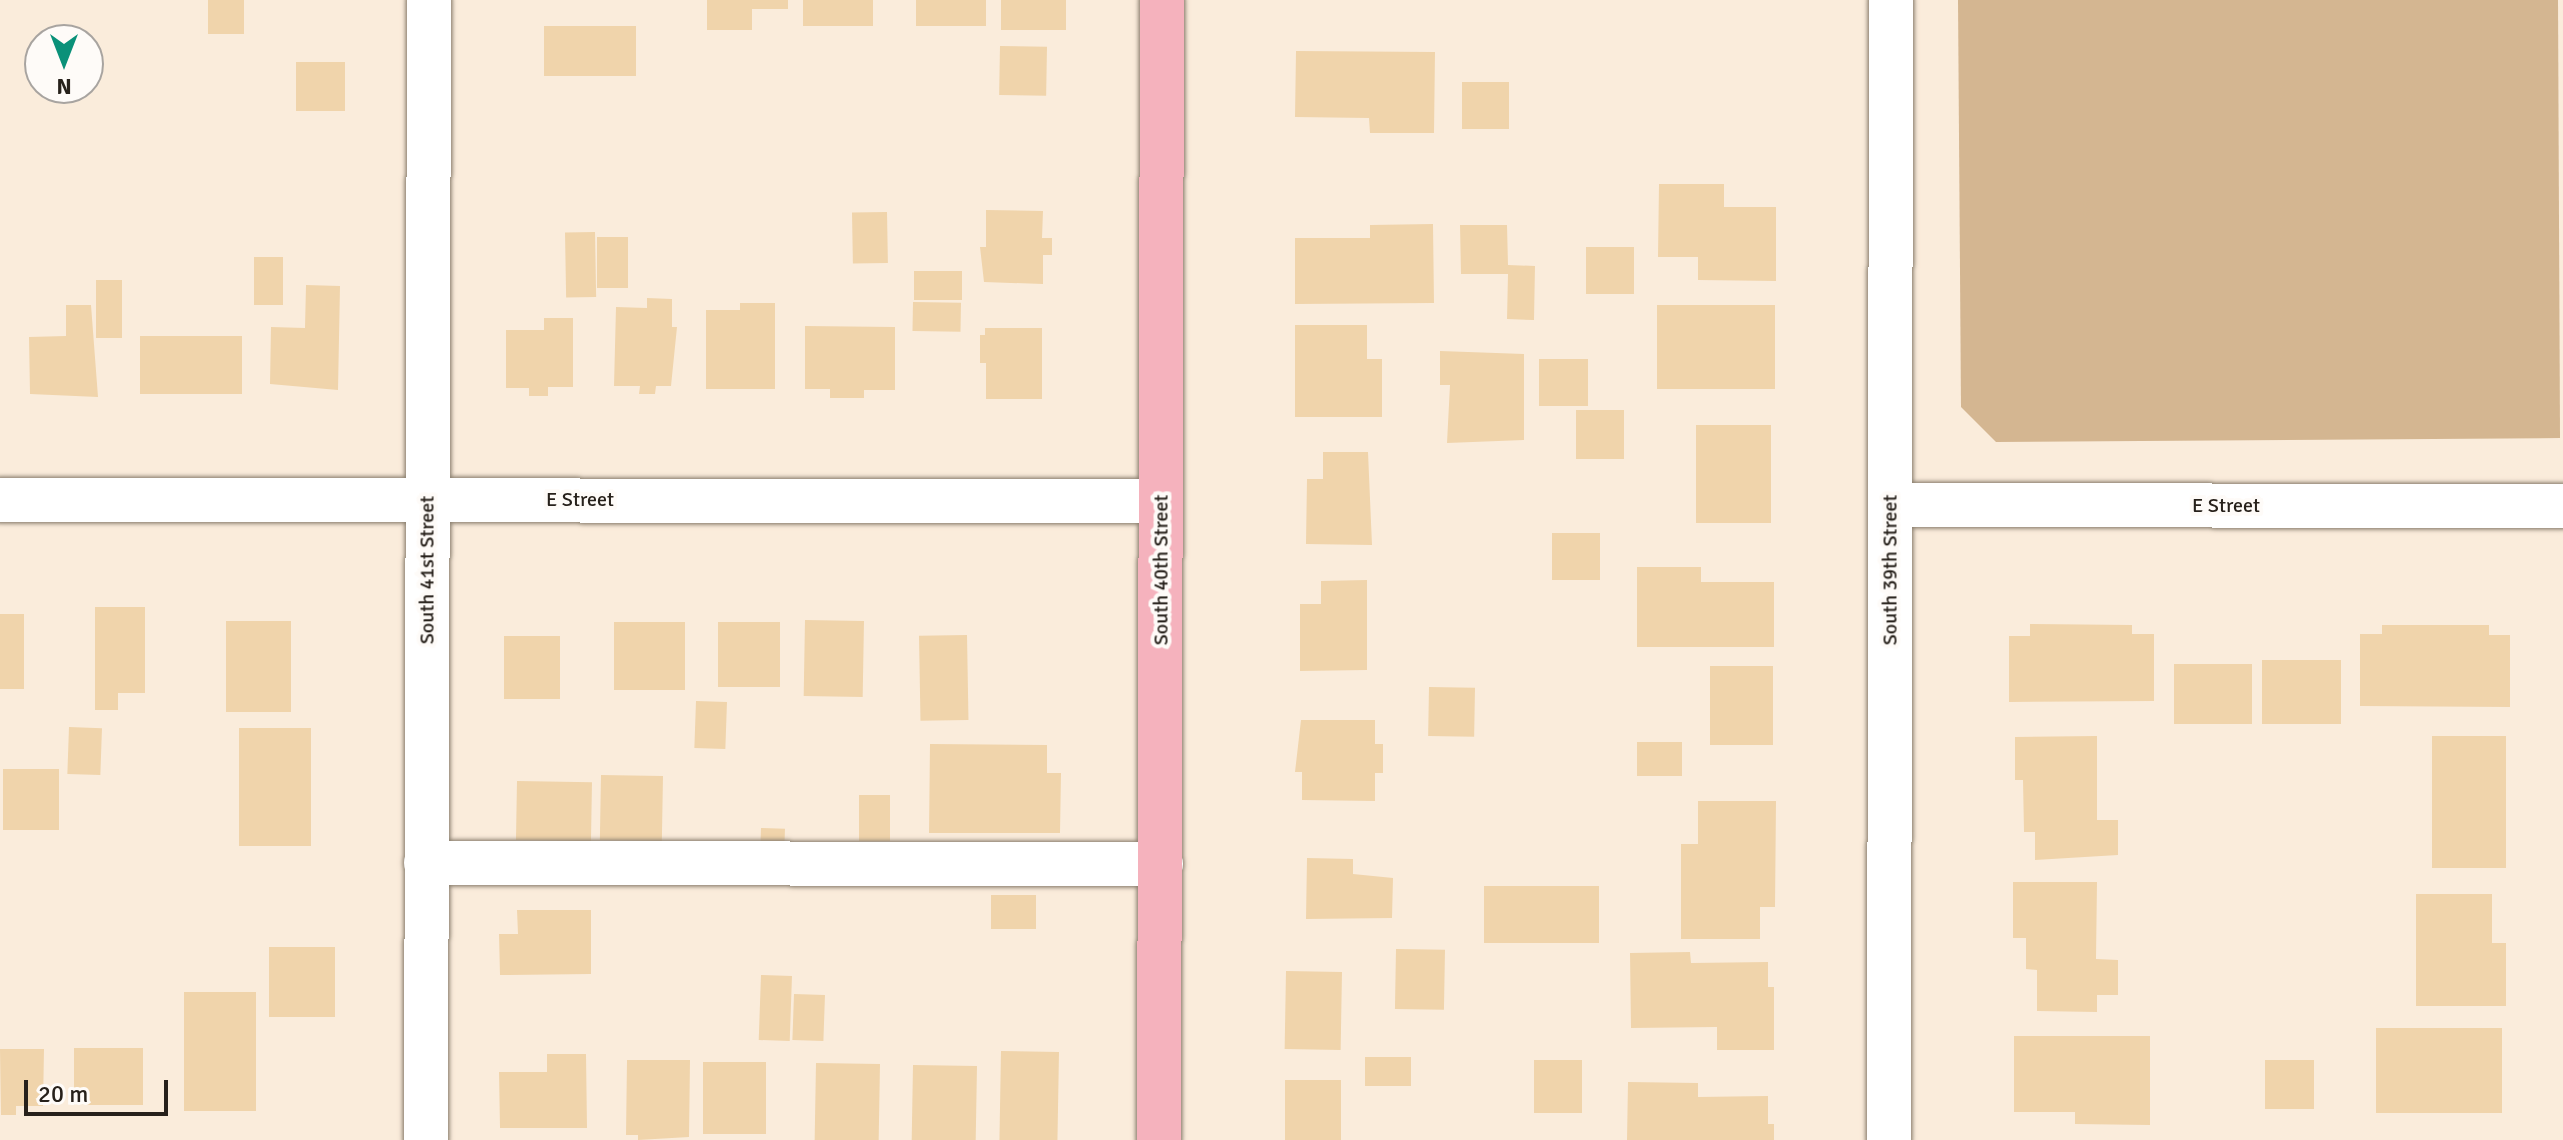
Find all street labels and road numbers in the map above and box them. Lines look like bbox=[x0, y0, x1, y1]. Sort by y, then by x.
street label: E Street bbox=[546, 487, 614, 511]
street label: E Street bbox=[2192, 493, 2260, 517]
street label: South 40th Street bbox=[1149, 495, 1173, 645]
street label: South 39th Street bbox=[1878, 495, 1902, 645]
street label: South 41st Street bbox=[415, 496, 439, 644]

